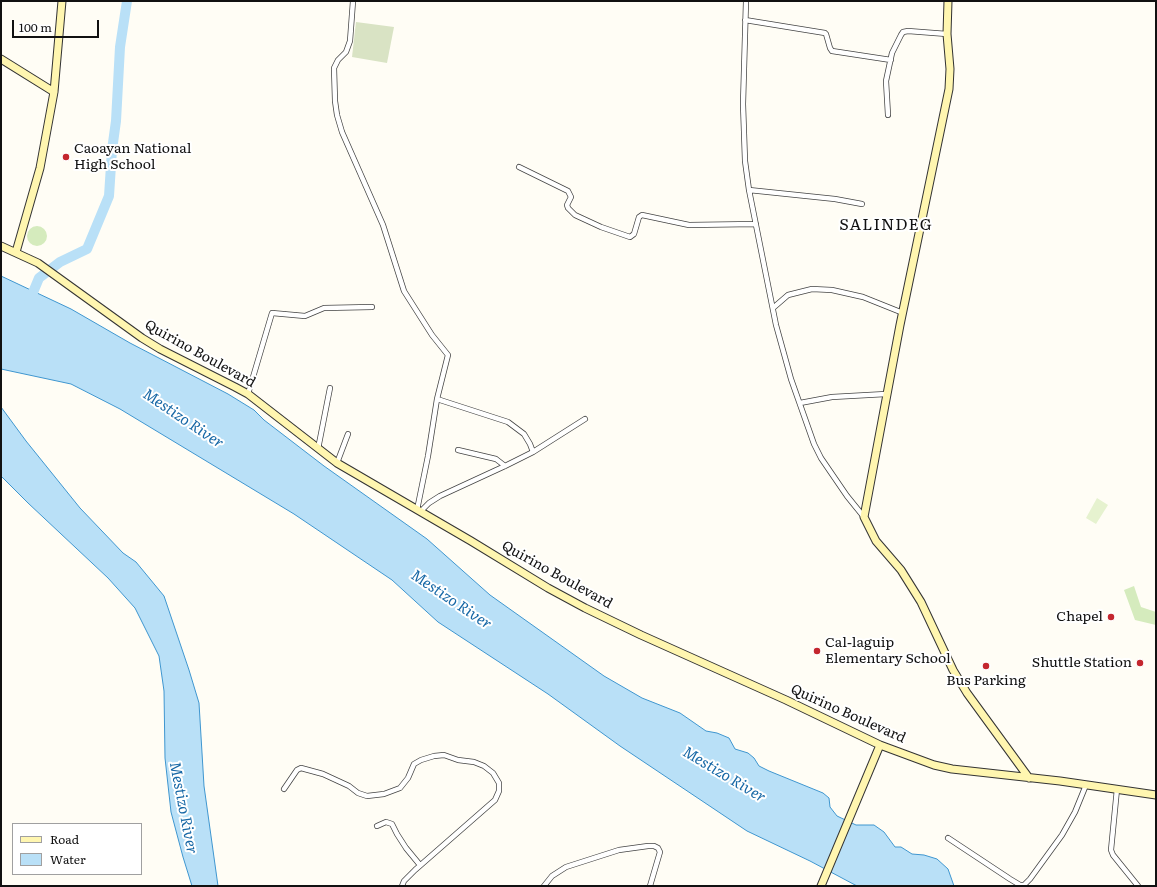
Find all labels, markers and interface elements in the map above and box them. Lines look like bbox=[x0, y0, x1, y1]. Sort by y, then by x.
scale bar bbox=[14, 12, 101, 38]
text: 100 m bbox=[19, 18, 52, 36]
place label: Caoayan National High School bbox=[74, 141, 191, 174]
marker: Caoayan National High School bbox=[61, 152, 71, 162]
district label: SALINDEG bbox=[839, 215, 933, 235]
street label: Quirino Boulevard bbox=[142, 317, 258, 391]
water label: Mestizo River bbox=[139, 385, 227, 453]
street label: Quirino Boulevard bbox=[499, 538, 615, 612]
water label: Mestizo River bbox=[407, 566, 495, 634]
place label: Chapel bbox=[1056, 609, 1103, 625]
marker: Chapel bbox=[1106, 612, 1116, 622]
place label: Cal-laguip Elementary School bbox=[825, 635, 951, 668]
marker: Cal-laguip Elementary School bbox=[812, 646, 822, 656]
place label: Shuttle Station bbox=[1032, 655, 1132, 671]
marker: Shuttle Station bbox=[1135, 658, 1145, 668]
marker: Bus Parking bbox=[981, 661, 991, 671]
place label: Bus Parking bbox=[946, 673, 1026, 689]
street label: Quirino Boulevard bbox=[788, 681, 908, 747]
water label: Mestizo River bbox=[679, 743, 769, 807]
water label: Mestizo River bbox=[165, 761, 201, 855]
legend bbox=[12, 823, 142, 875]
text: Road bbox=[50, 830, 79, 848]
text: Water bbox=[50, 850, 86, 868]

